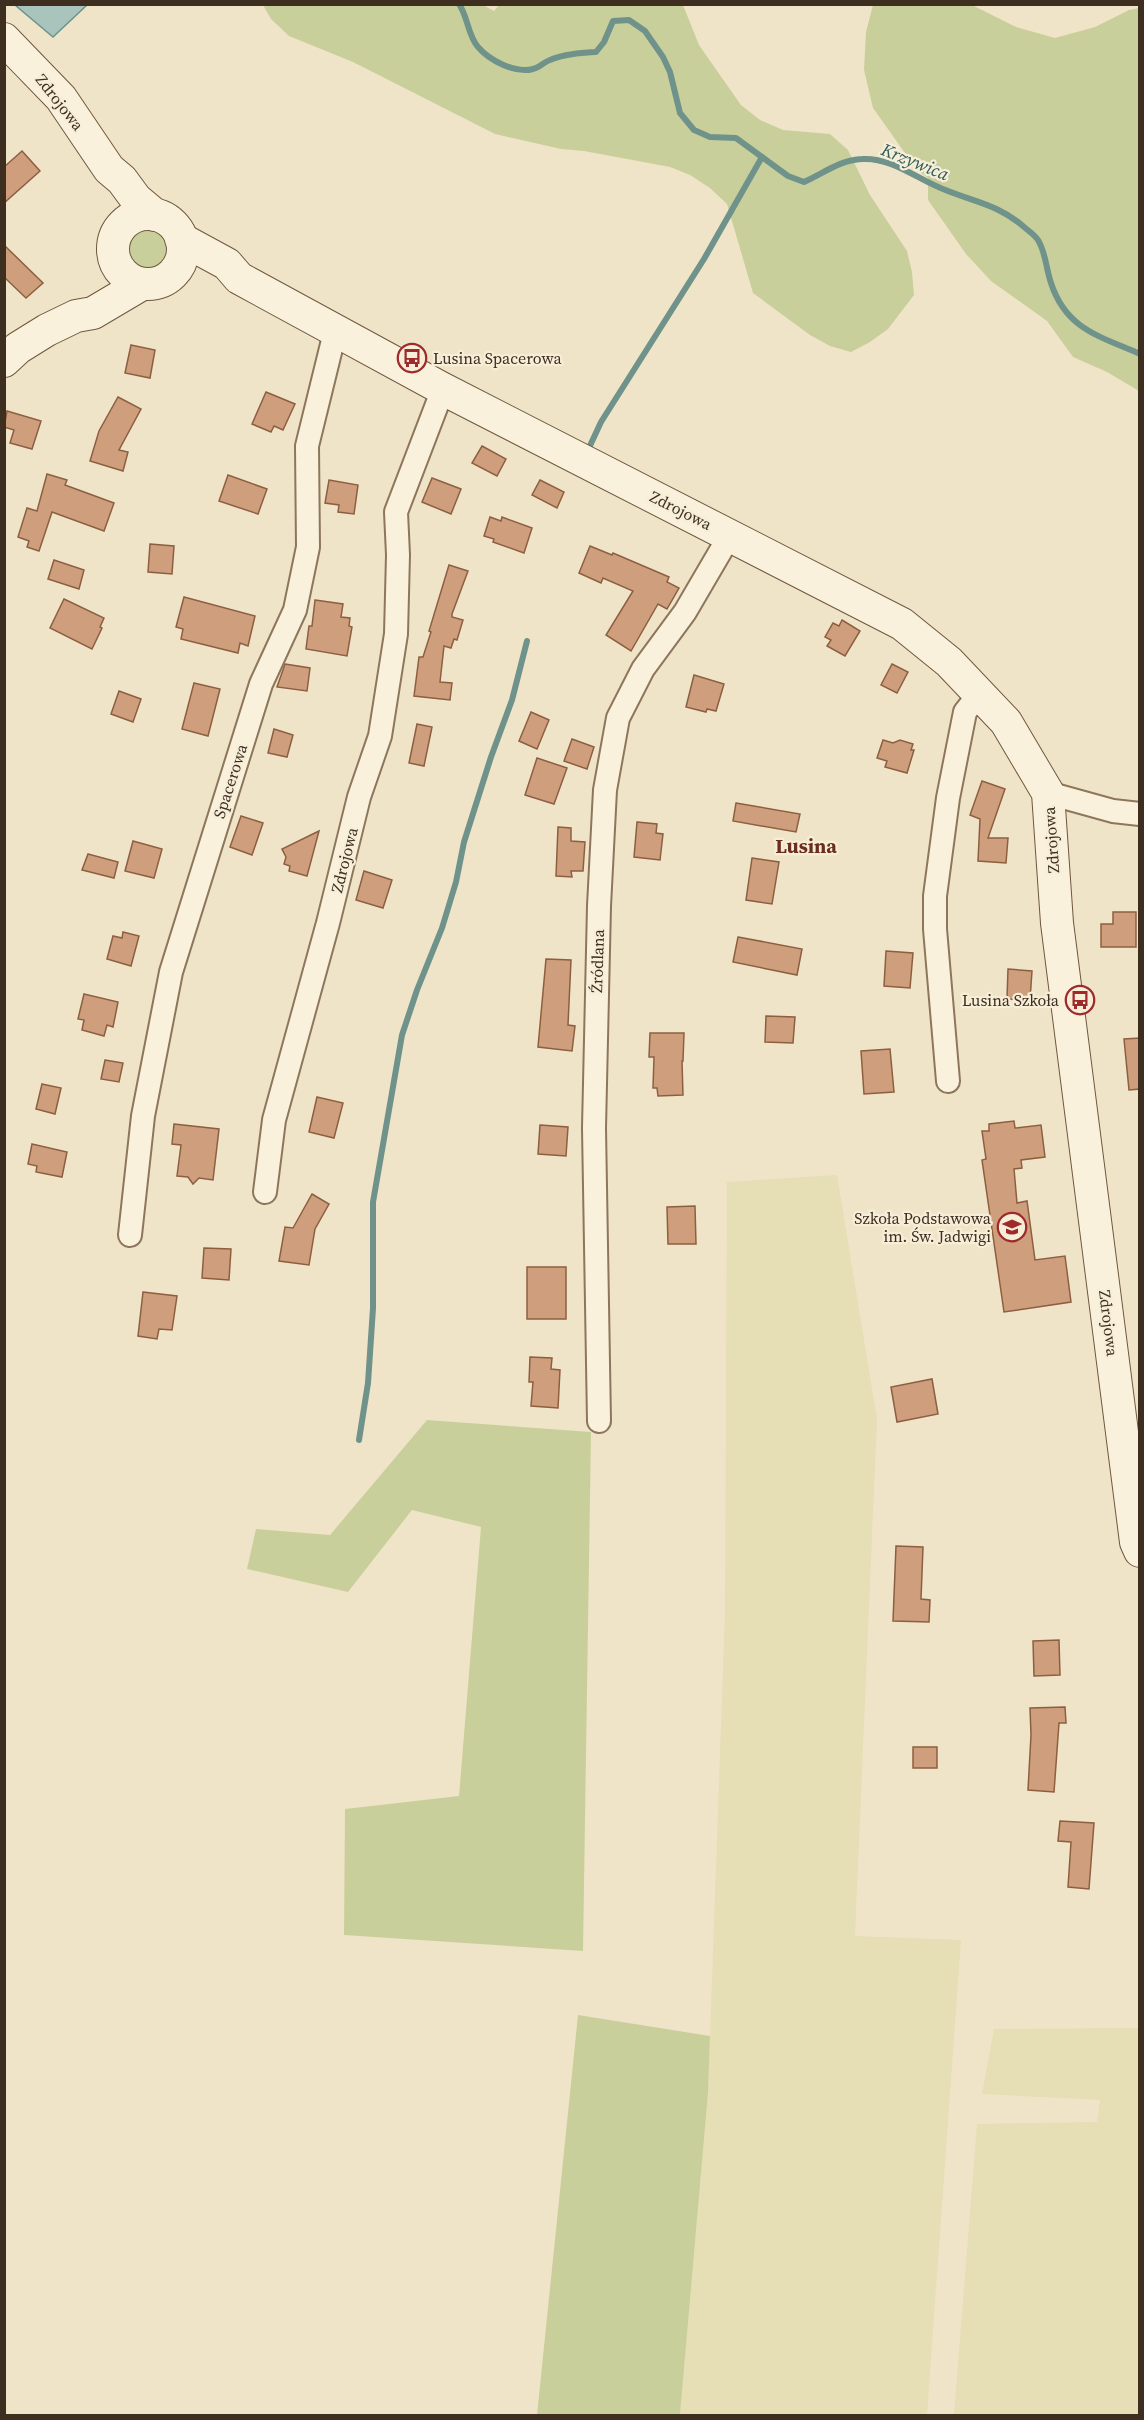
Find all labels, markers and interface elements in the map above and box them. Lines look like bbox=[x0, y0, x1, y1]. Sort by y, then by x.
street label: Zdrojowa bbox=[31, 69, 90, 136]
water label: Krzywica bbox=[877, 136, 953, 187]
bus stop icon: Lusina Spacerowa bbox=[396, 342, 428, 374]
place label: Lusina Spacerowa bbox=[433, 347, 563, 369]
street label: Zdrojowa bbox=[646, 485, 716, 535]
street label: Spacerowa bbox=[208, 740, 253, 821]
street label: Zdrojowa bbox=[1038, 805, 1064, 874]
street label: Zdrojowa bbox=[325, 824, 363, 895]
district label: Lusina bbox=[775, 832, 837, 860]
street label: Źródlana bbox=[585, 928, 609, 993]
bus stop icon: Lusina Szkoła bbox=[1064, 984, 1096, 1016]
place label: Lusina Szkoła bbox=[962, 989, 1060, 1011]
place label: Szkoła Podstawowa im. Św. Jadwigi bbox=[854, 1207, 992, 1247]
school or university icon: Szkoła Podstawowa im. Św. Jadwigi bbox=[996, 1211, 1028, 1243]
street label: Zdrojowa bbox=[1094, 1289, 1124, 1358]

